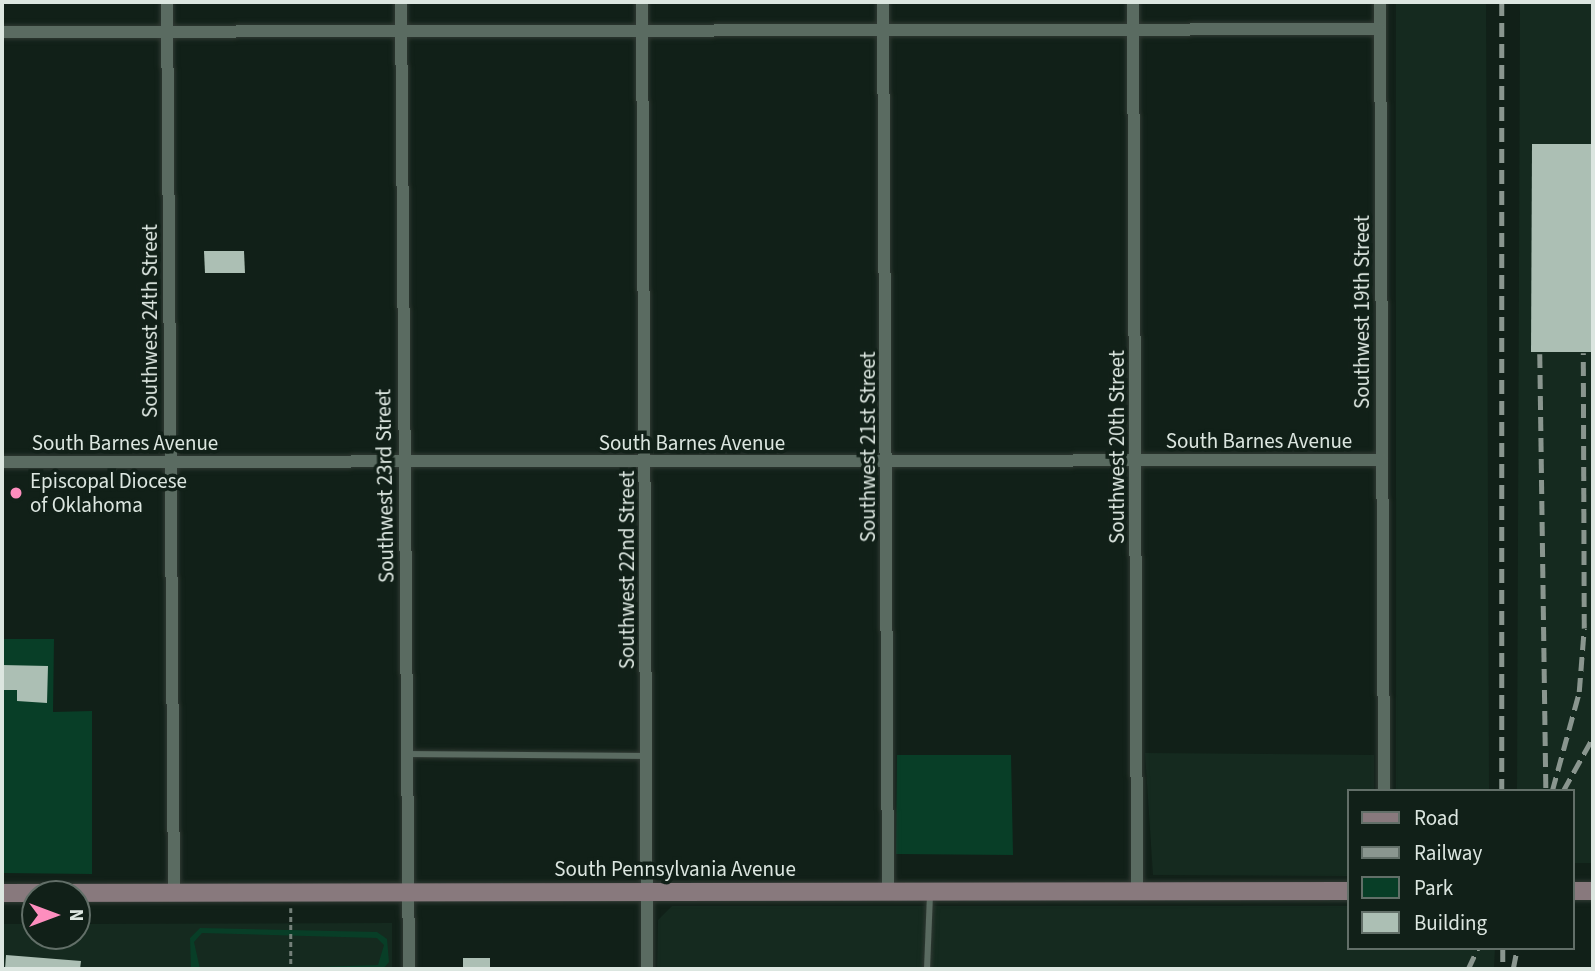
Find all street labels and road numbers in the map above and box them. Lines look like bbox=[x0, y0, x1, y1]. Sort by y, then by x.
street label: Southwest 19th Street bbox=[1349, 215, 1375, 409]
street label: Southwest 24th Street bbox=[137, 224, 163, 418]
street label: Southwest 20th Street bbox=[1104, 350, 1130, 544]
street label: Southwest 21st Street bbox=[855, 352, 881, 542]
street label: Southwest 23rd Street bbox=[371, 389, 399, 583]
street label: South Barnes Avenue bbox=[1166, 428, 1352, 454]
street label: South Barnes Avenue bbox=[32, 430, 218, 456]
street label: South Barnes Avenue bbox=[599, 430, 785, 456]
street label: Southwest 22nd Street bbox=[614, 471, 640, 669]
street label: South Pennsylvania Avenue bbox=[554, 856, 796, 882]

